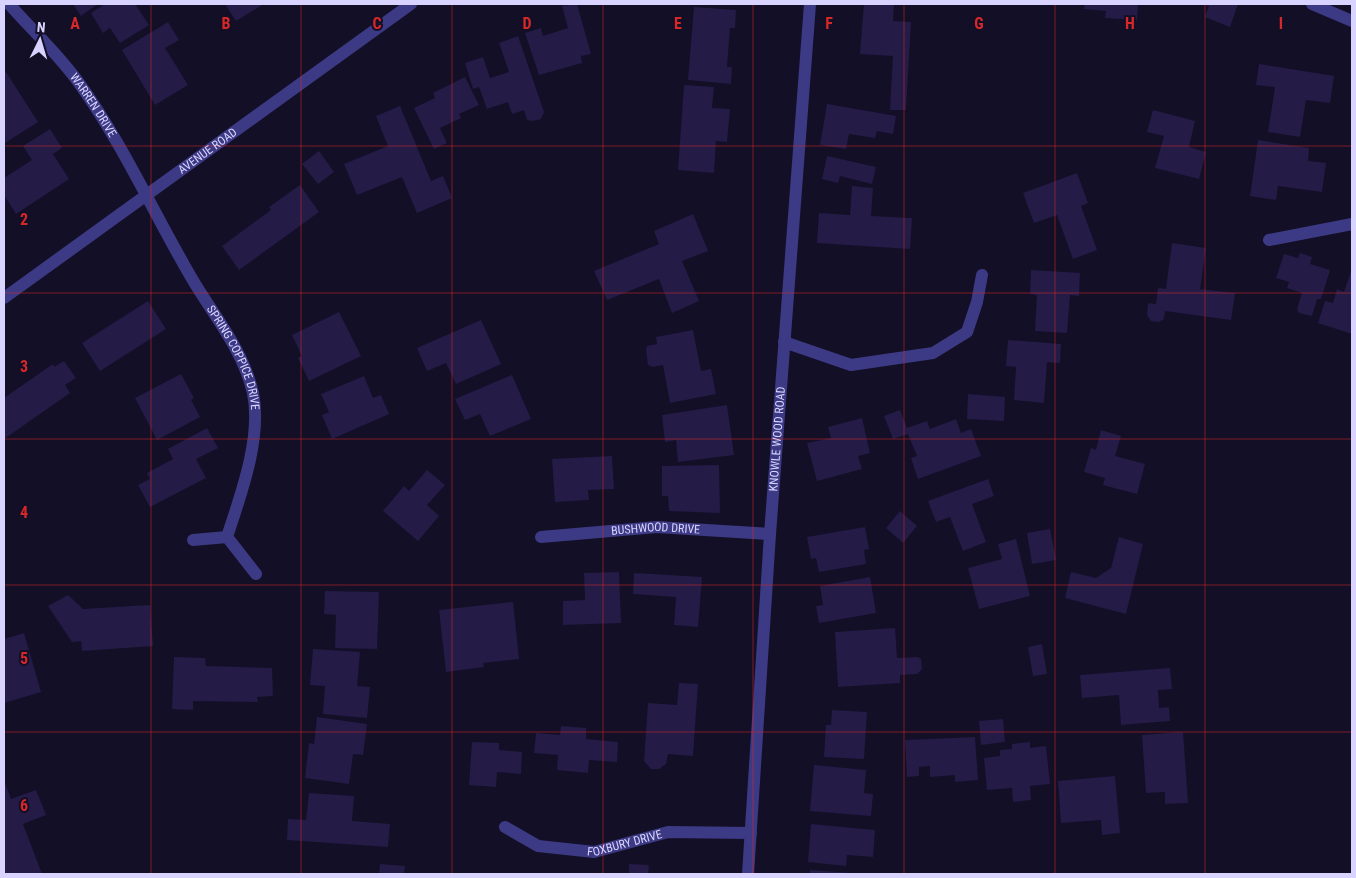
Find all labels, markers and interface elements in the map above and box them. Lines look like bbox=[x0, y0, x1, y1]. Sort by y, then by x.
text: A bbox=[70, 14, 80, 33]
text: B bbox=[222, 14, 231, 33]
text: C bbox=[372, 14, 382, 33]
text: D bbox=[522, 14, 532, 33]
text: E bbox=[674, 14, 682, 33]
text: F bbox=[825, 14, 833, 33]
text: G bbox=[974, 14, 984, 33]
text: H bbox=[1125, 14, 1135, 33]
text: I bbox=[1279, 14, 1283, 33]
north arrow bbox=[15, 15, 65, 65]
text: N bbox=[36, 19, 46, 35]
street label: WARREN DRIVE bbox=[67, 70, 119, 140]
street label: AVENUE ROAD bbox=[175, 125, 240, 177]
text: 2 bbox=[20, 210, 28, 229]
street label: SPRING COPPICE DRIVE bbox=[204, 303, 262, 411]
text: 3 bbox=[20, 357, 28, 376]
street label: KNOWLE WOOD ROAD bbox=[766, 386, 788, 492]
text: 4 bbox=[20, 503, 28, 522]
street label: BUSHWOOD DRIVE bbox=[611, 520, 701, 538]
text: 5 bbox=[20, 649, 28, 668]
text: 6 bbox=[20, 796, 28, 815]
street label: FOXBURY DRIVE bbox=[586, 827, 663, 859]

